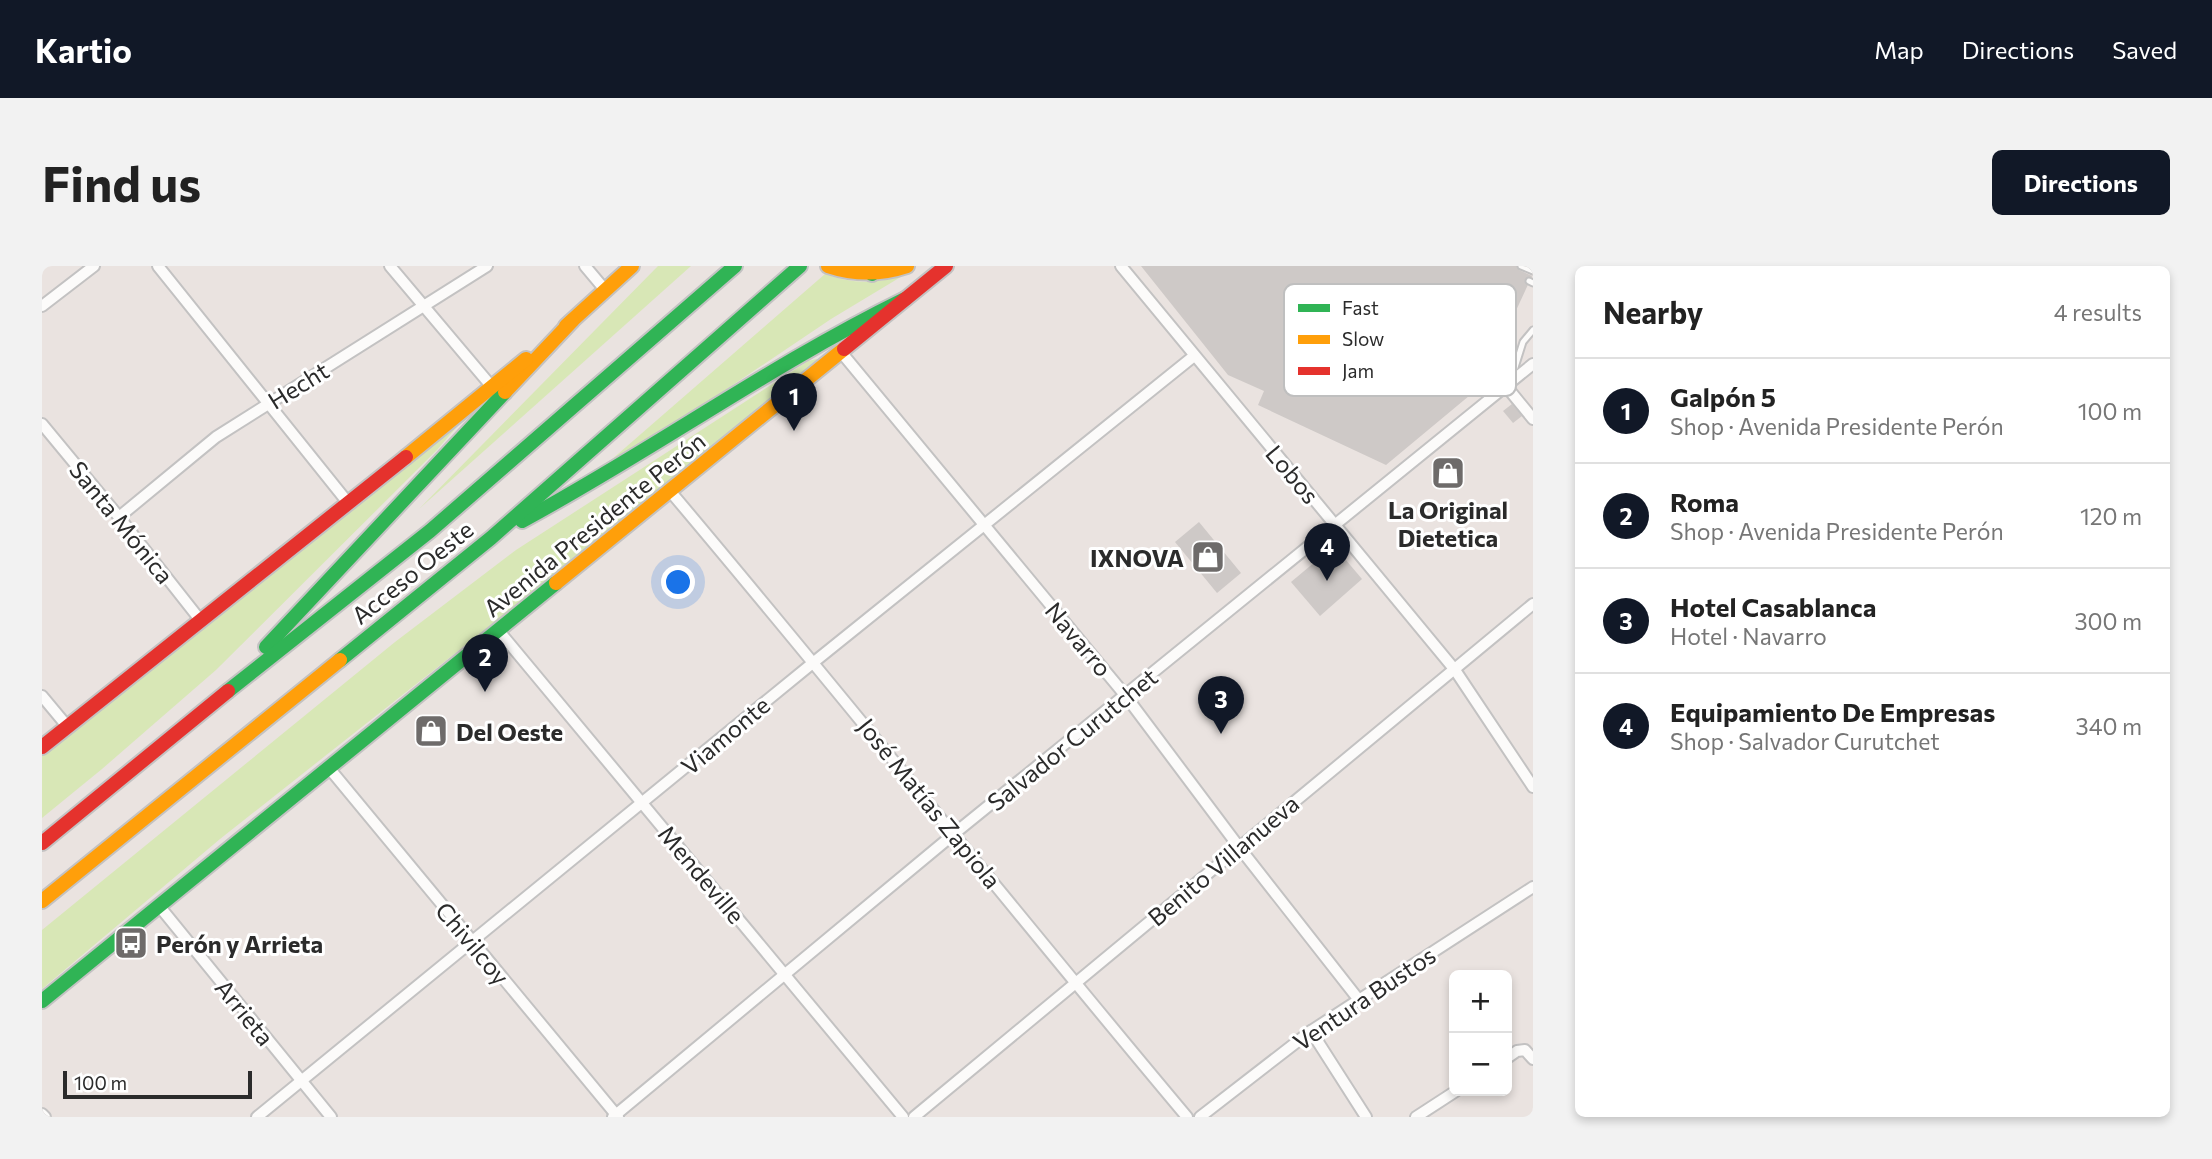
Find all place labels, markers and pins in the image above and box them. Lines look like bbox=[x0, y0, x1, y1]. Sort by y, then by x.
pin: 1 bbox=[771, 373, 817, 431]
shop icon: La Original Dietetica bbox=[1429, 454, 1467, 492]
place label: La Original Dietetica bbox=[1388, 495, 1508, 552]
pin: 4 bbox=[1304, 523, 1350, 581]
shop icon: IXNOVA bbox=[1189, 538, 1227, 576]
place label: IXNOVA bbox=[1090, 543, 1184, 572]
pin: 2 bbox=[462, 634, 508, 692]
pin: 3 bbox=[1198, 676, 1244, 734]
shop icon: Del Oeste bbox=[412, 712, 450, 750]
place label: Del Oeste bbox=[456, 717, 563, 746]
bus stop icon: Perón y Arrieta bbox=[112, 924, 150, 962]
place label: Perón y Arrieta bbox=[156, 929, 323, 958]

